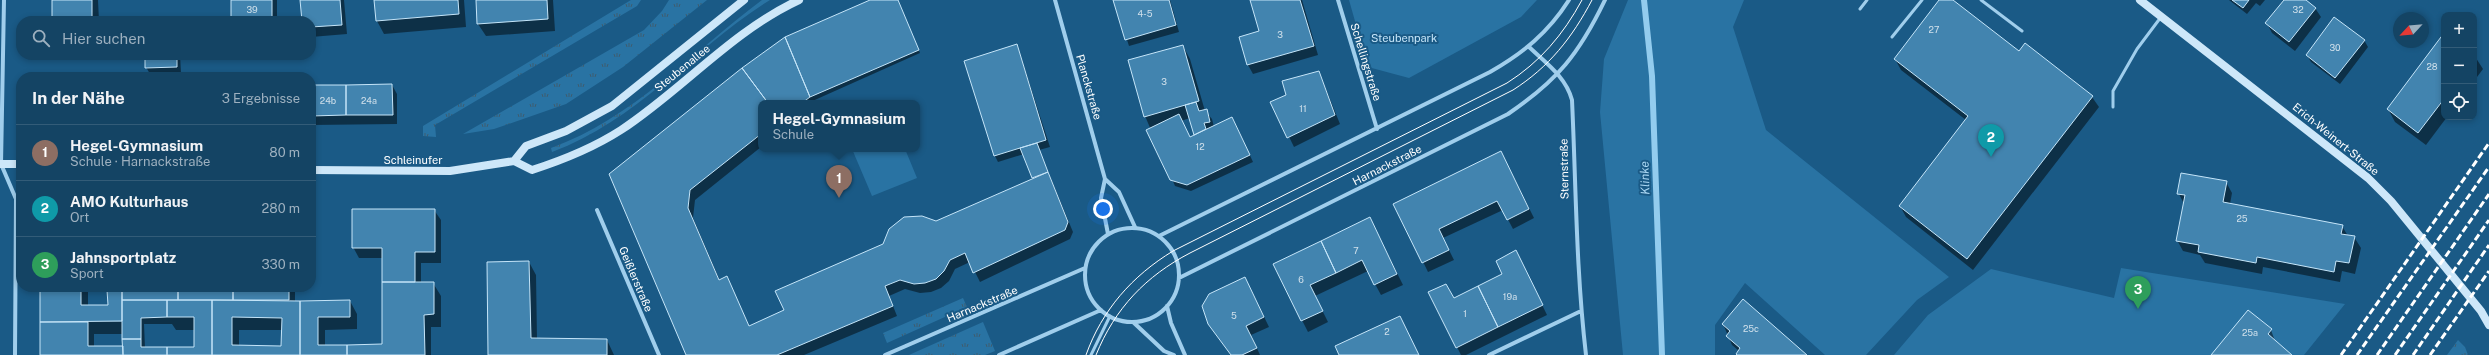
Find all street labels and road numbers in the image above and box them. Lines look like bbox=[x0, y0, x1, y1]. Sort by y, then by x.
street label: Schellingstraße bbox=[1348, 22, 1384, 102]
street label: Steubenallee bbox=[652, 42, 712, 94]
street label: Planckstraße bbox=[1074, 53, 1104, 121]
street label: Erich-Weinert-Straße bbox=[2291, 101, 2381, 177]
street label: Sternstraße bbox=[1557, 139, 1571, 199]
street label: Harnackstraße bbox=[1351, 142, 1423, 188]
street label: Schleinufer bbox=[383, 154, 443, 166]
street label: Geißlerstraße bbox=[617, 245, 655, 313]
street label: Harnackstraße bbox=[945, 284, 1019, 324]

